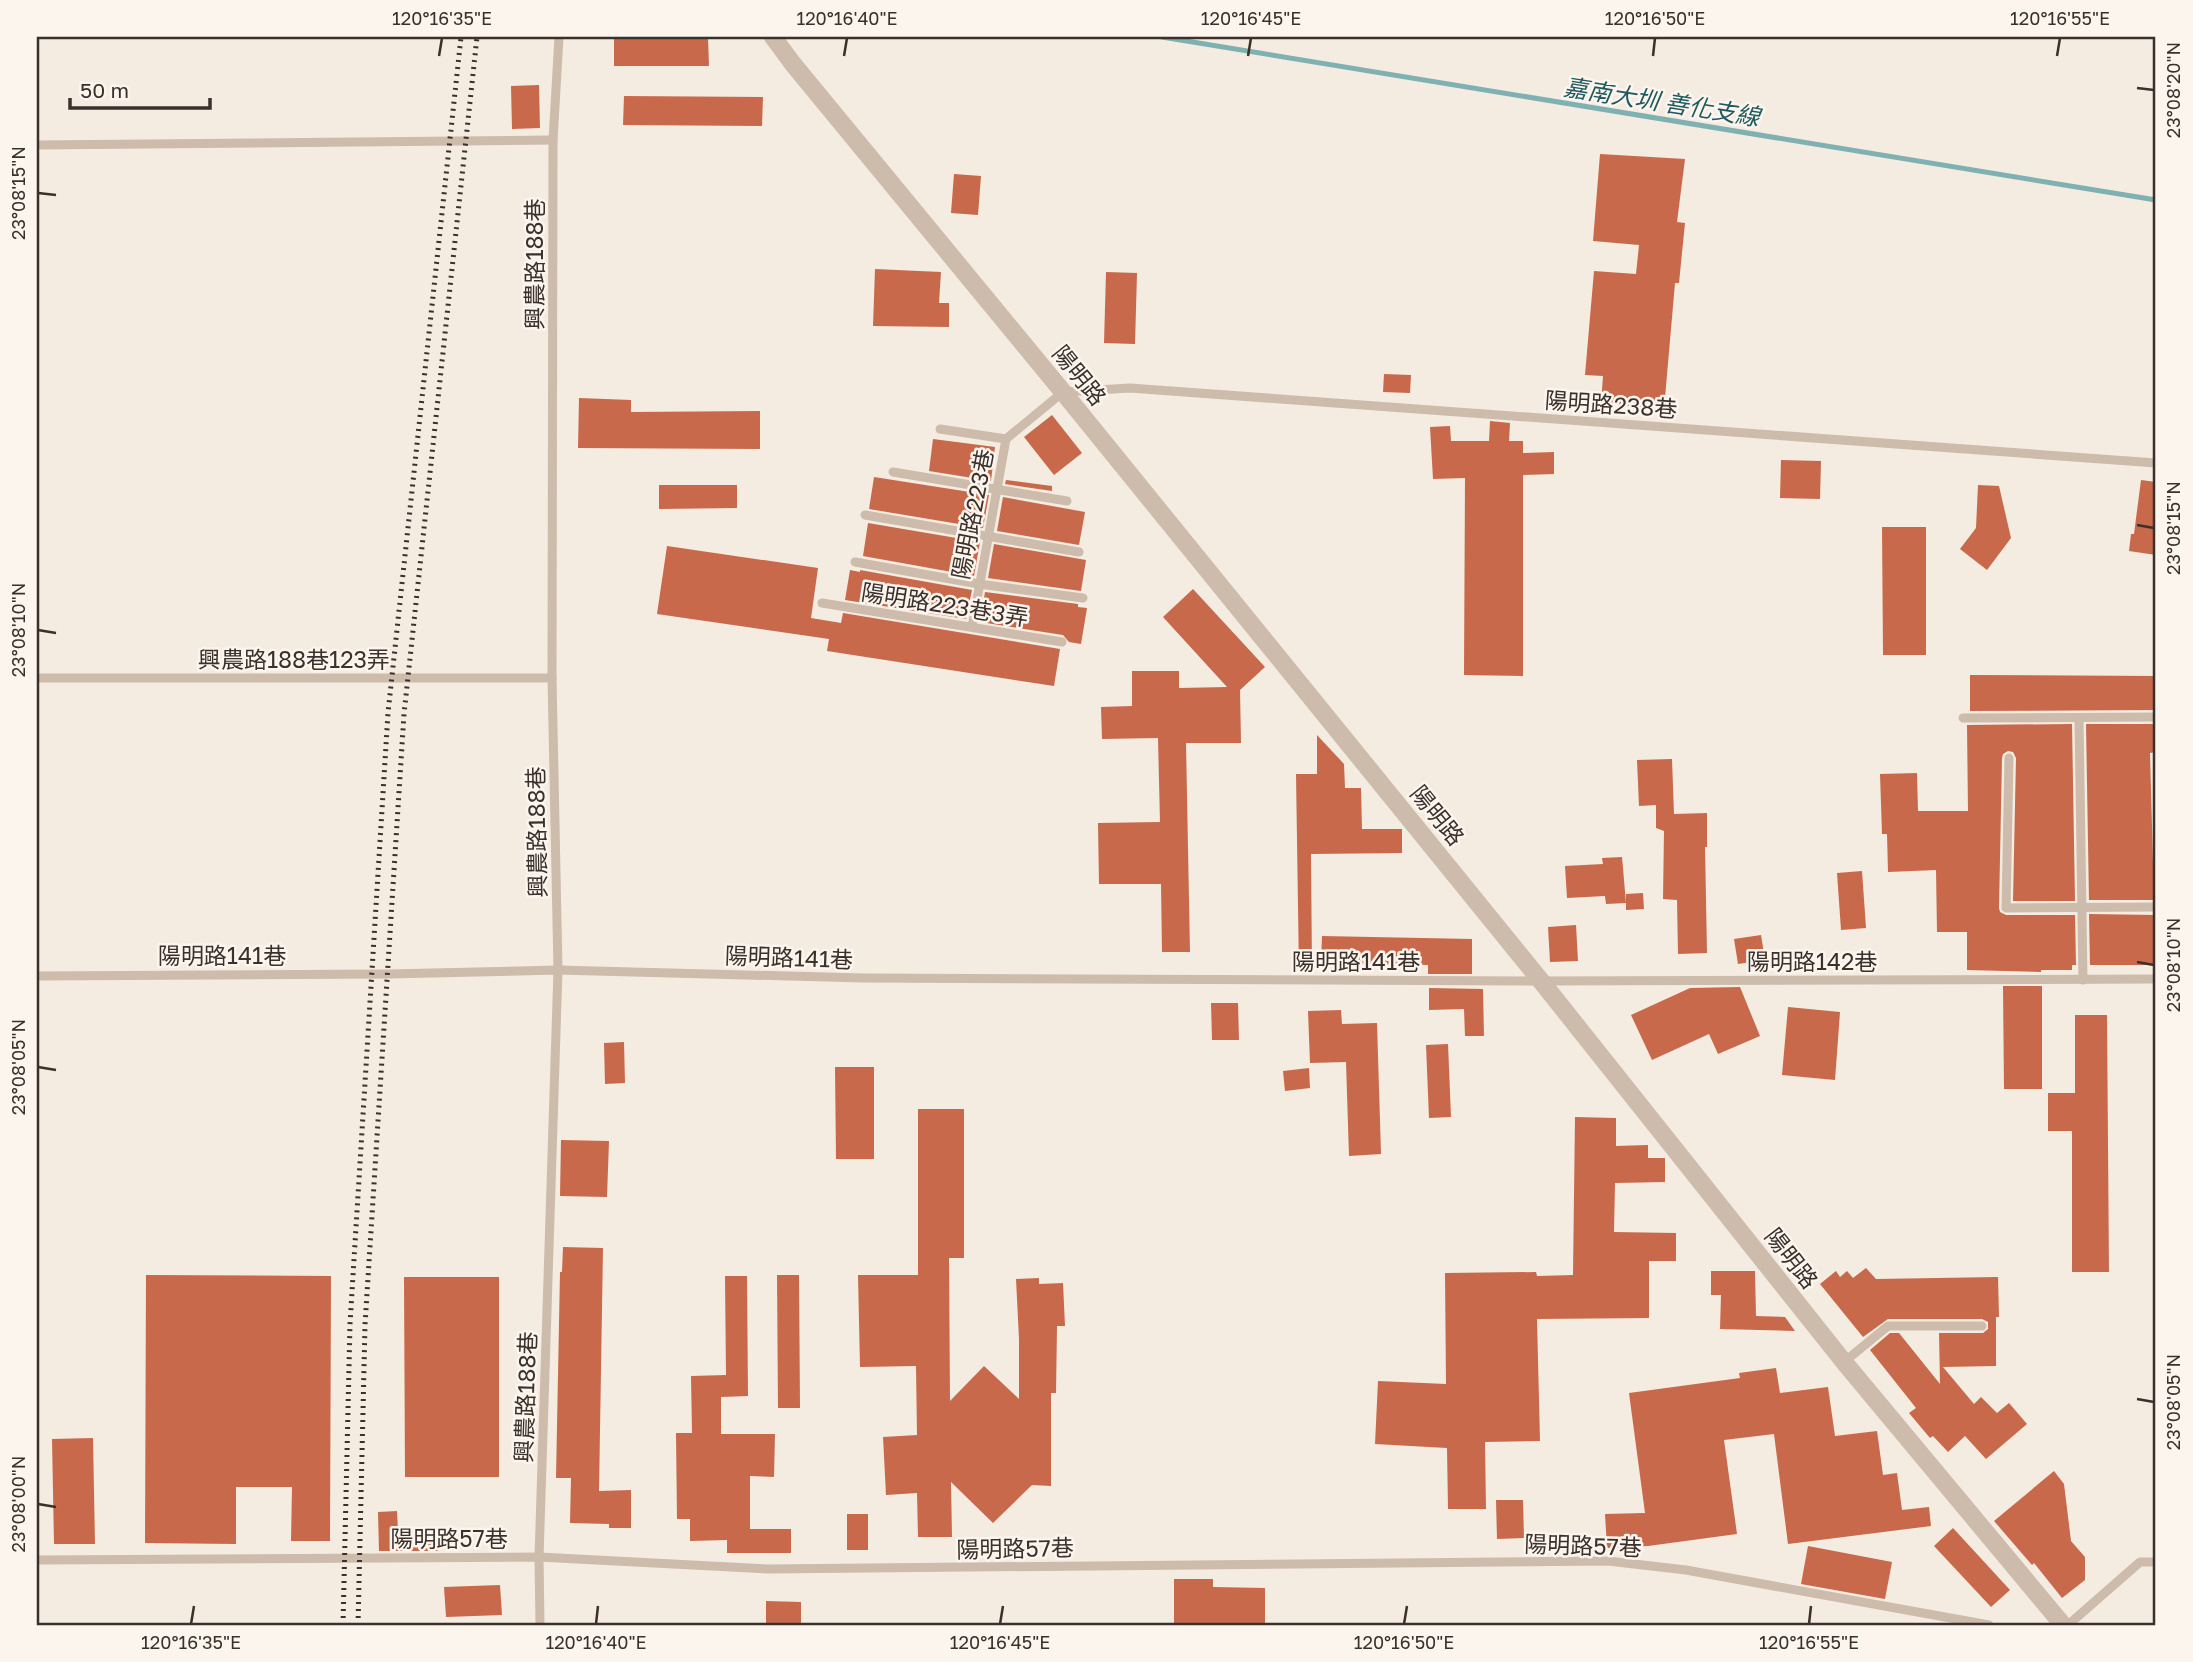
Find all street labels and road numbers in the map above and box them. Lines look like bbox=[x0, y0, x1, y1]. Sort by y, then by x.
street label: 興農路188巷 bbox=[520, 198, 548, 330]
street label: 陽明路 bbox=[1047, 339, 1113, 411]
street label: 陽明路238巷 bbox=[1544, 385, 1678, 423]
street label: 陽明路223巷 bbox=[946, 446, 998, 582]
street label: 陽明路223巷3弄 bbox=[860, 577, 1030, 631]
street label: 興農路188巷123弄 bbox=[198, 645, 390, 673]
street label: 興農路188巷 bbox=[521, 766, 551, 898]
street label: 陽明路 bbox=[1405, 779, 1471, 851]
street label: 陽明路141巷 bbox=[158, 941, 286, 969]
street label: 陽明路141巷 bbox=[724, 941, 854, 973]
street label: 陽明路141巷 bbox=[1292, 947, 1420, 975]
street label: 陽明路142巷 bbox=[1747, 947, 1877, 975]
street label: 陽明路 bbox=[1760, 1222, 1824, 1294]
street label: 興農路188巷 bbox=[509, 1331, 541, 1463]
street label: 陽明路57巷 bbox=[390, 1524, 508, 1552]
street label: 陽明路57巷 bbox=[1524, 1529, 1642, 1561]
street label: 陽明路57巷 bbox=[956, 1533, 1074, 1563]

